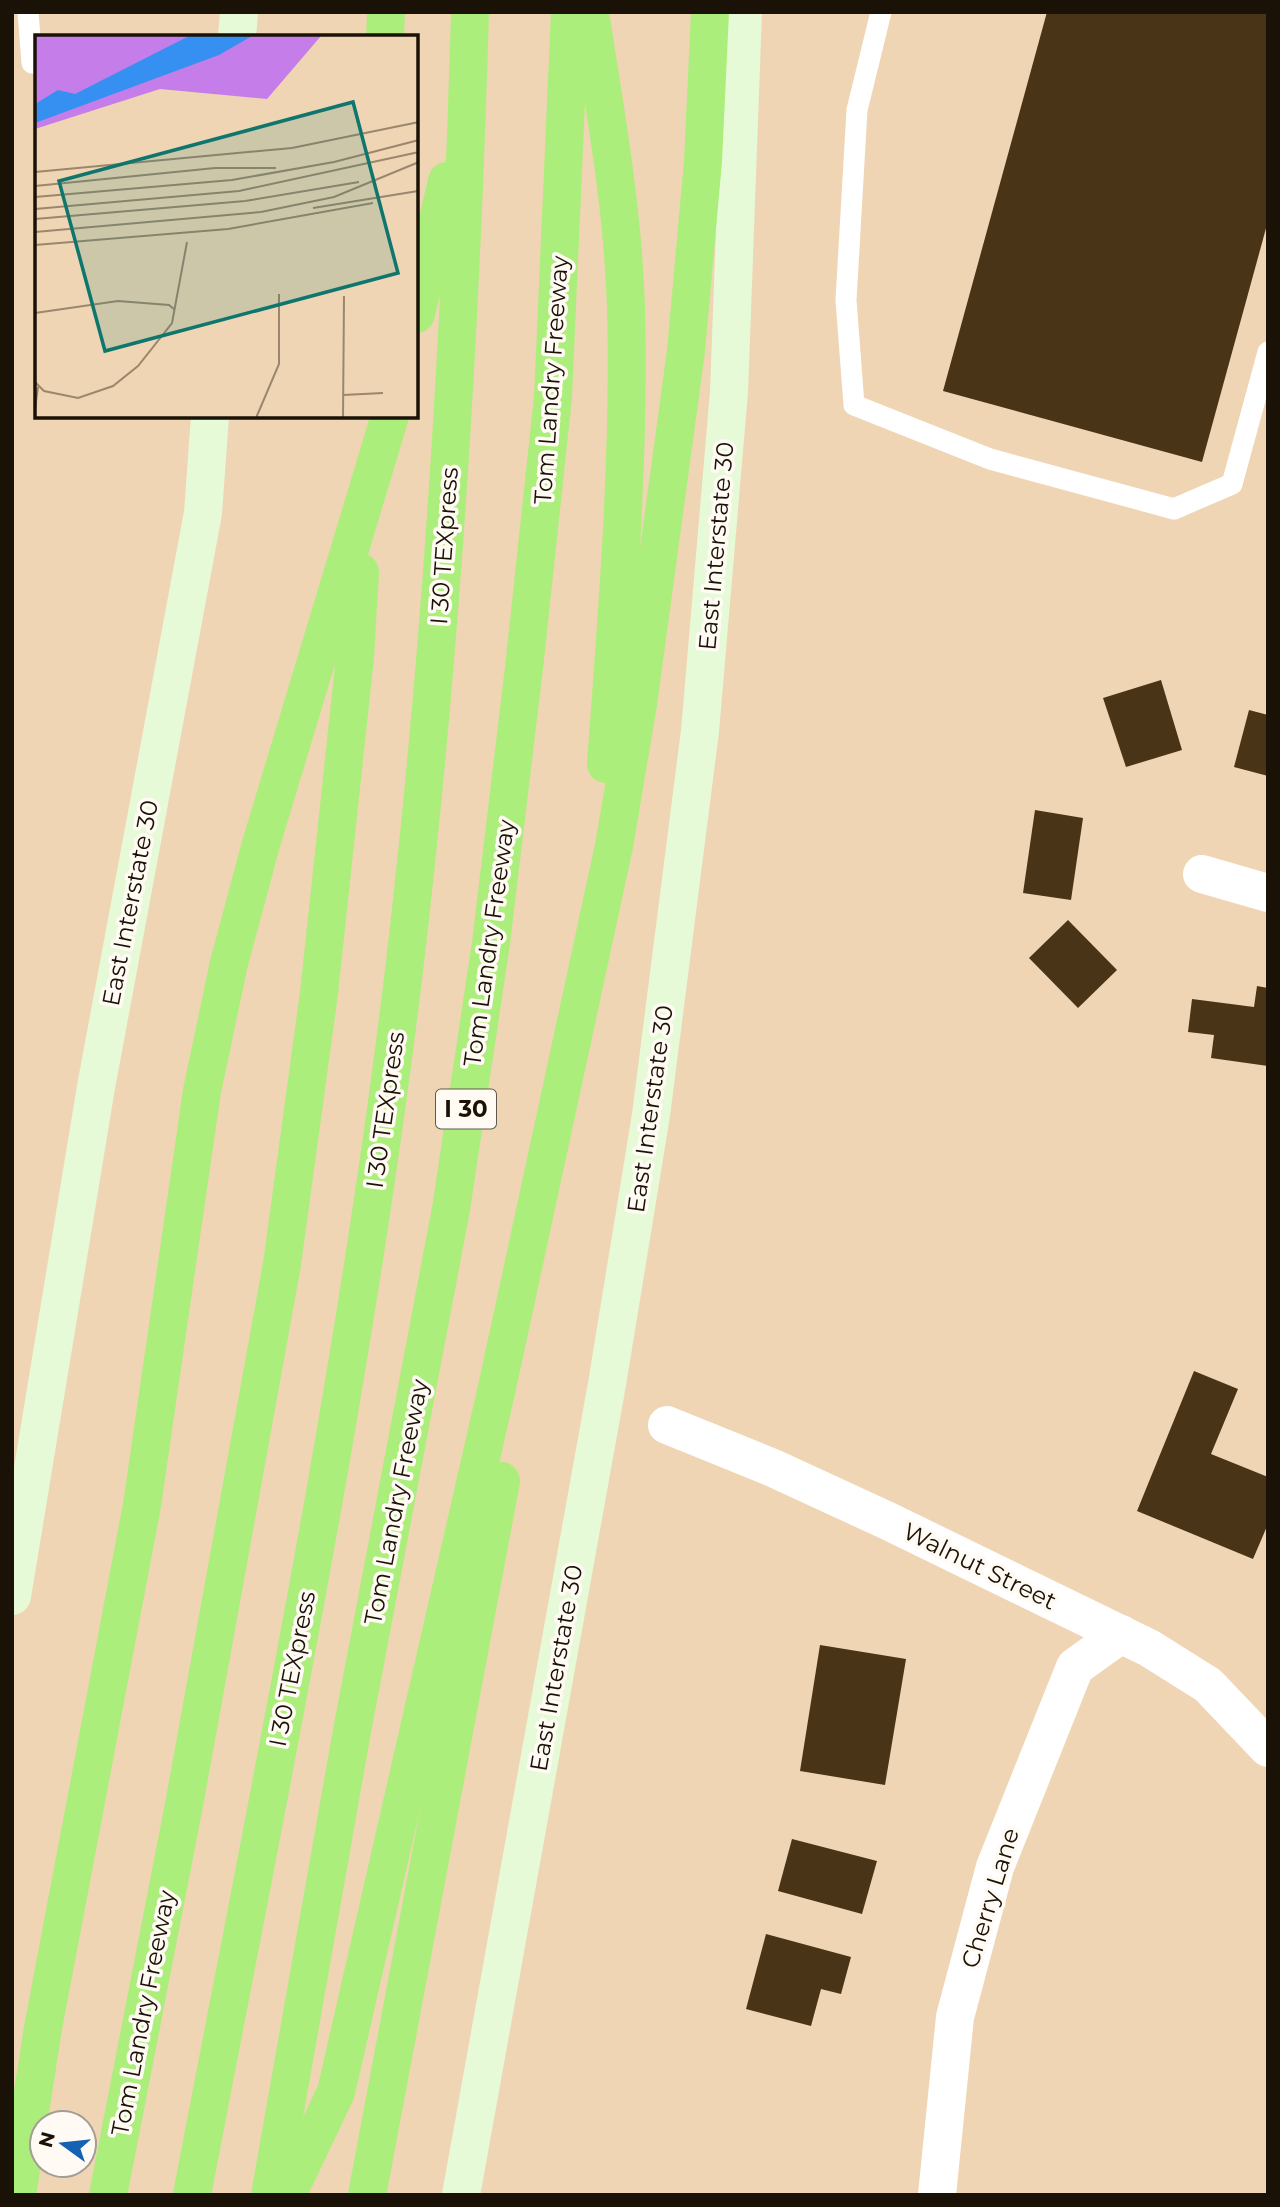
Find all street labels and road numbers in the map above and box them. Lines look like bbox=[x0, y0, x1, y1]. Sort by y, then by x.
street label: Tom Landry Freeway bbox=[528, 255, 574, 505]
street label: East Interstate 30 bbox=[692, 441, 740, 651]
street label: I 30 TEXpress bbox=[424, 466, 464, 626]
street label: East Interstate 30 bbox=[96, 798, 164, 1008]
street label: Tom Landry Freeway bbox=[457, 818, 521, 1068]
street label: East Interstate 30 bbox=[621, 1003, 679, 1215]
street label: I 30 TEXpress bbox=[360, 1030, 410, 1190]
road number: I 30 bbox=[436, 1090, 496, 1128]
street label: Tom Landry Freeway bbox=[358, 1377, 434, 1627]
street label: Walnut Street bbox=[899, 1516, 1062, 1616]
street label: East Interstate 30 bbox=[524, 1562, 588, 1774]
street label: I 30 TEXpress bbox=[263, 1589, 321, 1749]
street label: Cherry Lane bbox=[955, 1824, 1025, 1972]
street label: Tom Landry Freeway bbox=[105, 1888, 181, 2138]

